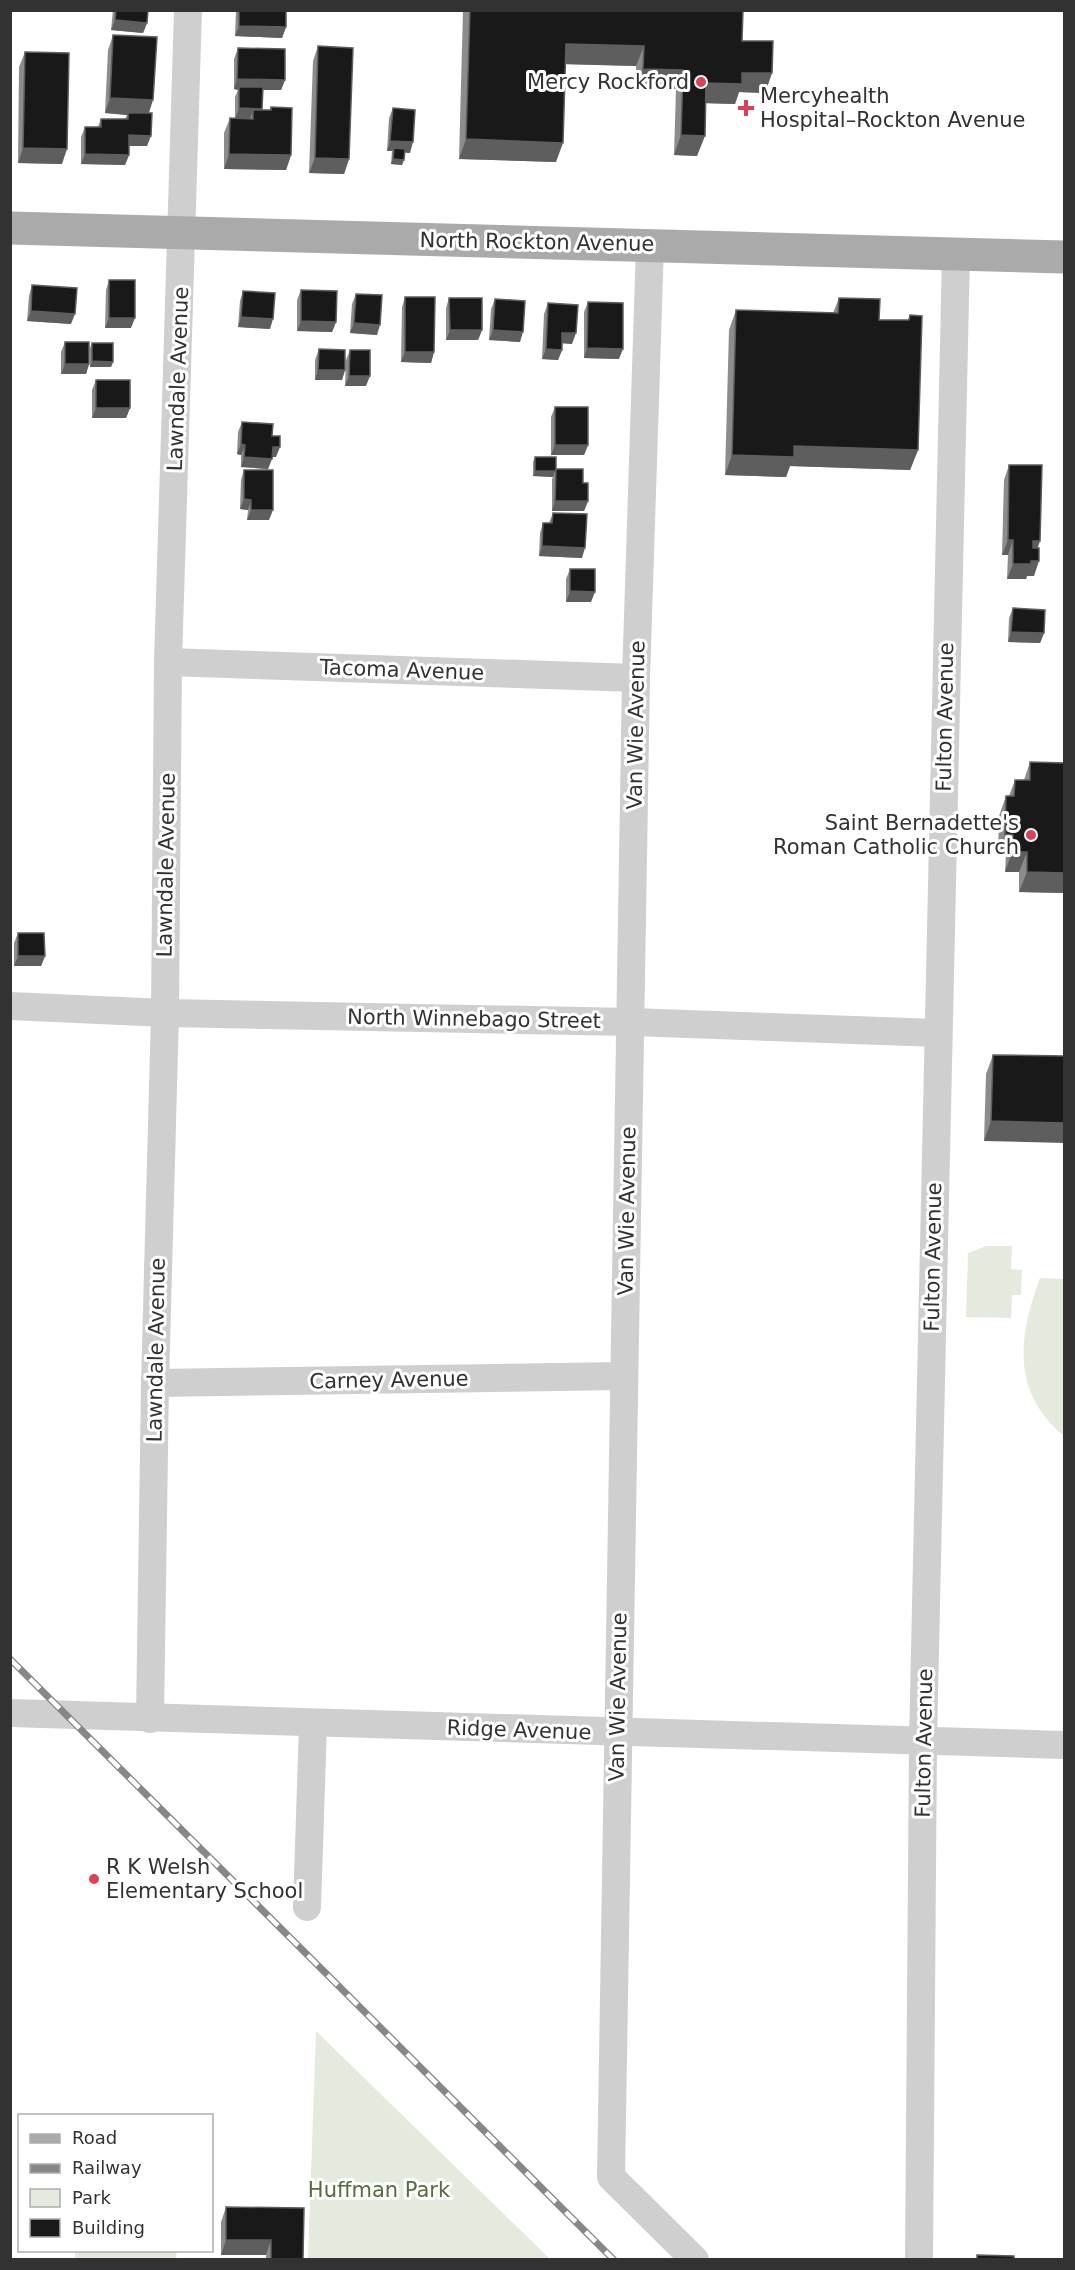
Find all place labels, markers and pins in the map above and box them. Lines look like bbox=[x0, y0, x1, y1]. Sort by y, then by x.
place label: Mercy Rockford bbox=[527, 70, 689, 94]
marker: Mercy Rockford bbox=[694, 75, 708, 89]
place label: Mercyhealth Hospital–Rockton Avenue bbox=[760, 84, 1025, 132]
marker: Mercyhealth Hospital–Rockton Avenue bbox=[737, 99, 755, 117]
place label: Saint Bernadette's Roman Catholic Church bbox=[773, 811, 1019, 859]
marker: Saint Bernadette's Roman Catholic Church bbox=[1024, 828, 1038, 842]
place label: R K Welsh Elementary School bbox=[106, 1855, 303, 1903]
marker: R K Welsh Elementary School bbox=[87, 1872, 101, 1886]

